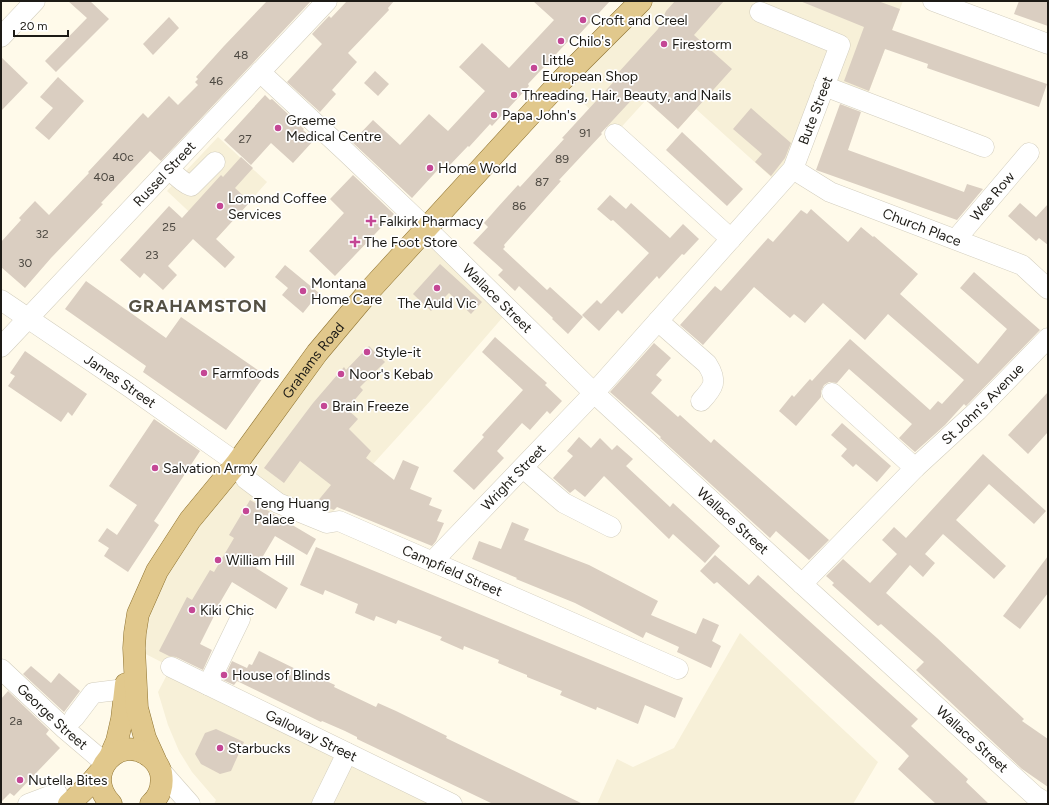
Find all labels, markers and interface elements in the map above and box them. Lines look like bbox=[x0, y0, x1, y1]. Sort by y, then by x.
scale bar bbox=[14, 12, 68, 38]
place label: Croft and Creel bbox=[591, 12, 688, 29]
marker: Croft and Creel bbox=[578, 15, 588, 25]
text: 20 m bbox=[20, 19, 48, 33]
place label: Chilo's bbox=[569, 33, 611, 50]
marker: Chilo's bbox=[556, 36, 566, 46]
place label: Firestorm bbox=[672, 36, 732, 53]
marker: Firestorm bbox=[659, 39, 669, 49]
house number: 48 bbox=[234, 48, 248, 62]
place label: Little European Shop bbox=[542, 52, 638, 85]
marker: Little European Shop bbox=[529, 63, 539, 73]
house number: 46 bbox=[209, 74, 223, 88]
street label: Bute Street bbox=[795, 74, 836, 147]
place label: Threading, Hair, Beauty, and Nails bbox=[522, 87, 731, 104]
marker: Threading, Hair, Beauty, and Nails bbox=[509, 90, 519, 100]
place label: Papa John's bbox=[502, 107, 576, 124]
marker: Papa John's bbox=[489, 110, 499, 120]
place label: Graeme Medical Centre bbox=[286, 112, 382, 145]
marker: Graeme Medical Centre bbox=[273, 123, 283, 133]
house number: 91 bbox=[579, 126, 591, 140]
house number: 27 bbox=[238, 132, 252, 146]
street label: Russel Street bbox=[130, 138, 199, 210]
house number: 40c bbox=[112, 150, 134, 164]
house number: 89 bbox=[555, 152, 569, 166]
place label: Home World bbox=[438, 160, 517, 177]
marker: Home World bbox=[425, 163, 435, 173]
street label: Wee Row bbox=[967, 168, 1018, 225]
house number: 40a bbox=[93, 170, 115, 184]
house number: 87 bbox=[535, 175, 549, 189]
place label: Lomond Coffee Services bbox=[228, 190, 327, 223]
house number: 86 bbox=[512, 199, 526, 213]
marker: Lomond Coffee Services bbox=[215, 201, 225, 211]
street label: Church Place bbox=[880, 205, 964, 250]
place label: Falkirk Pharmacy bbox=[379, 213, 484, 230]
marker: Falkirk Pharmacy bbox=[366, 216, 376, 226]
house number: 25 bbox=[162, 220, 176, 234]
house number: 32 bbox=[35, 227, 49, 241]
place label: The Foot Store bbox=[364, 234, 458, 251]
marker: The Foot Store bbox=[349, 236, 361, 248]
house number: 23 bbox=[145, 248, 159, 262]
house number: 30 bbox=[18, 256, 32, 270]
street label: Wallace Street bbox=[459, 261, 536, 337]
place label: Montana Home Care bbox=[311, 275, 383, 308]
marker: The Auld Vic bbox=[432, 283, 442, 293]
marker: Montana Home Care bbox=[298, 286, 308, 296]
district label: GRAHAMSTON bbox=[128, 295, 268, 317]
place label: The Auld Vic bbox=[397, 295, 477, 312]
street label: Grahams Road bbox=[279, 319, 348, 402]
place label: Style-it bbox=[375, 344, 421, 361]
marker: Style-it bbox=[362, 347, 372, 357]
street label: James Street bbox=[81, 351, 159, 412]
street label: St John's Avenue bbox=[938, 360, 1028, 448]
place label: Farmfoods bbox=[212, 365, 279, 382]
place label: Noor's Kebab bbox=[349, 366, 433, 383]
marker: Farmfoods bbox=[199, 368, 209, 378]
marker: Noor's Kebab bbox=[336, 369, 346, 379]
place label: Brain Freeze bbox=[332, 398, 409, 415]
marker: Brain Freeze bbox=[319, 401, 329, 411]
street label: Wright Street bbox=[478, 441, 549, 514]
place label: Salvation Army bbox=[163, 460, 258, 477]
marker: Salvation Army bbox=[150, 463, 160, 473]
street label: Wallace Street bbox=[693, 484, 772, 558]
place label: Teng Huang Palace bbox=[254, 495, 330, 528]
marker: Teng Huang Palace bbox=[241, 506, 251, 516]
street label: Campfield Street bbox=[399, 542, 505, 600]
place label: William Hill bbox=[226, 552, 295, 569]
marker: William Hill bbox=[213, 555, 223, 565]
place label: Kiki Chic bbox=[200, 602, 254, 619]
marker: Kiki Chic bbox=[187, 605, 197, 615]
place label: House of Blinds bbox=[232, 667, 330, 684]
marker: House of Blinds bbox=[219, 670, 229, 680]
street label: George Street bbox=[13, 680, 91, 753]
street label: Wallace Street bbox=[933, 702, 1012, 776]
street label: Galloway Street bbox=[262, 706, 360, 765]
house number: 2a bbox=[10, 714, 22, 728]
place label: Starbucks bbox=[228, 740, 291, 757]
marker: Starbucks bbox=[215, 743, 225, 753]
place label: Nutella Bites bbox=[28, 772, 108, 789]
marker: Nutella Bites bbox=[15, 775, 25, 785]

